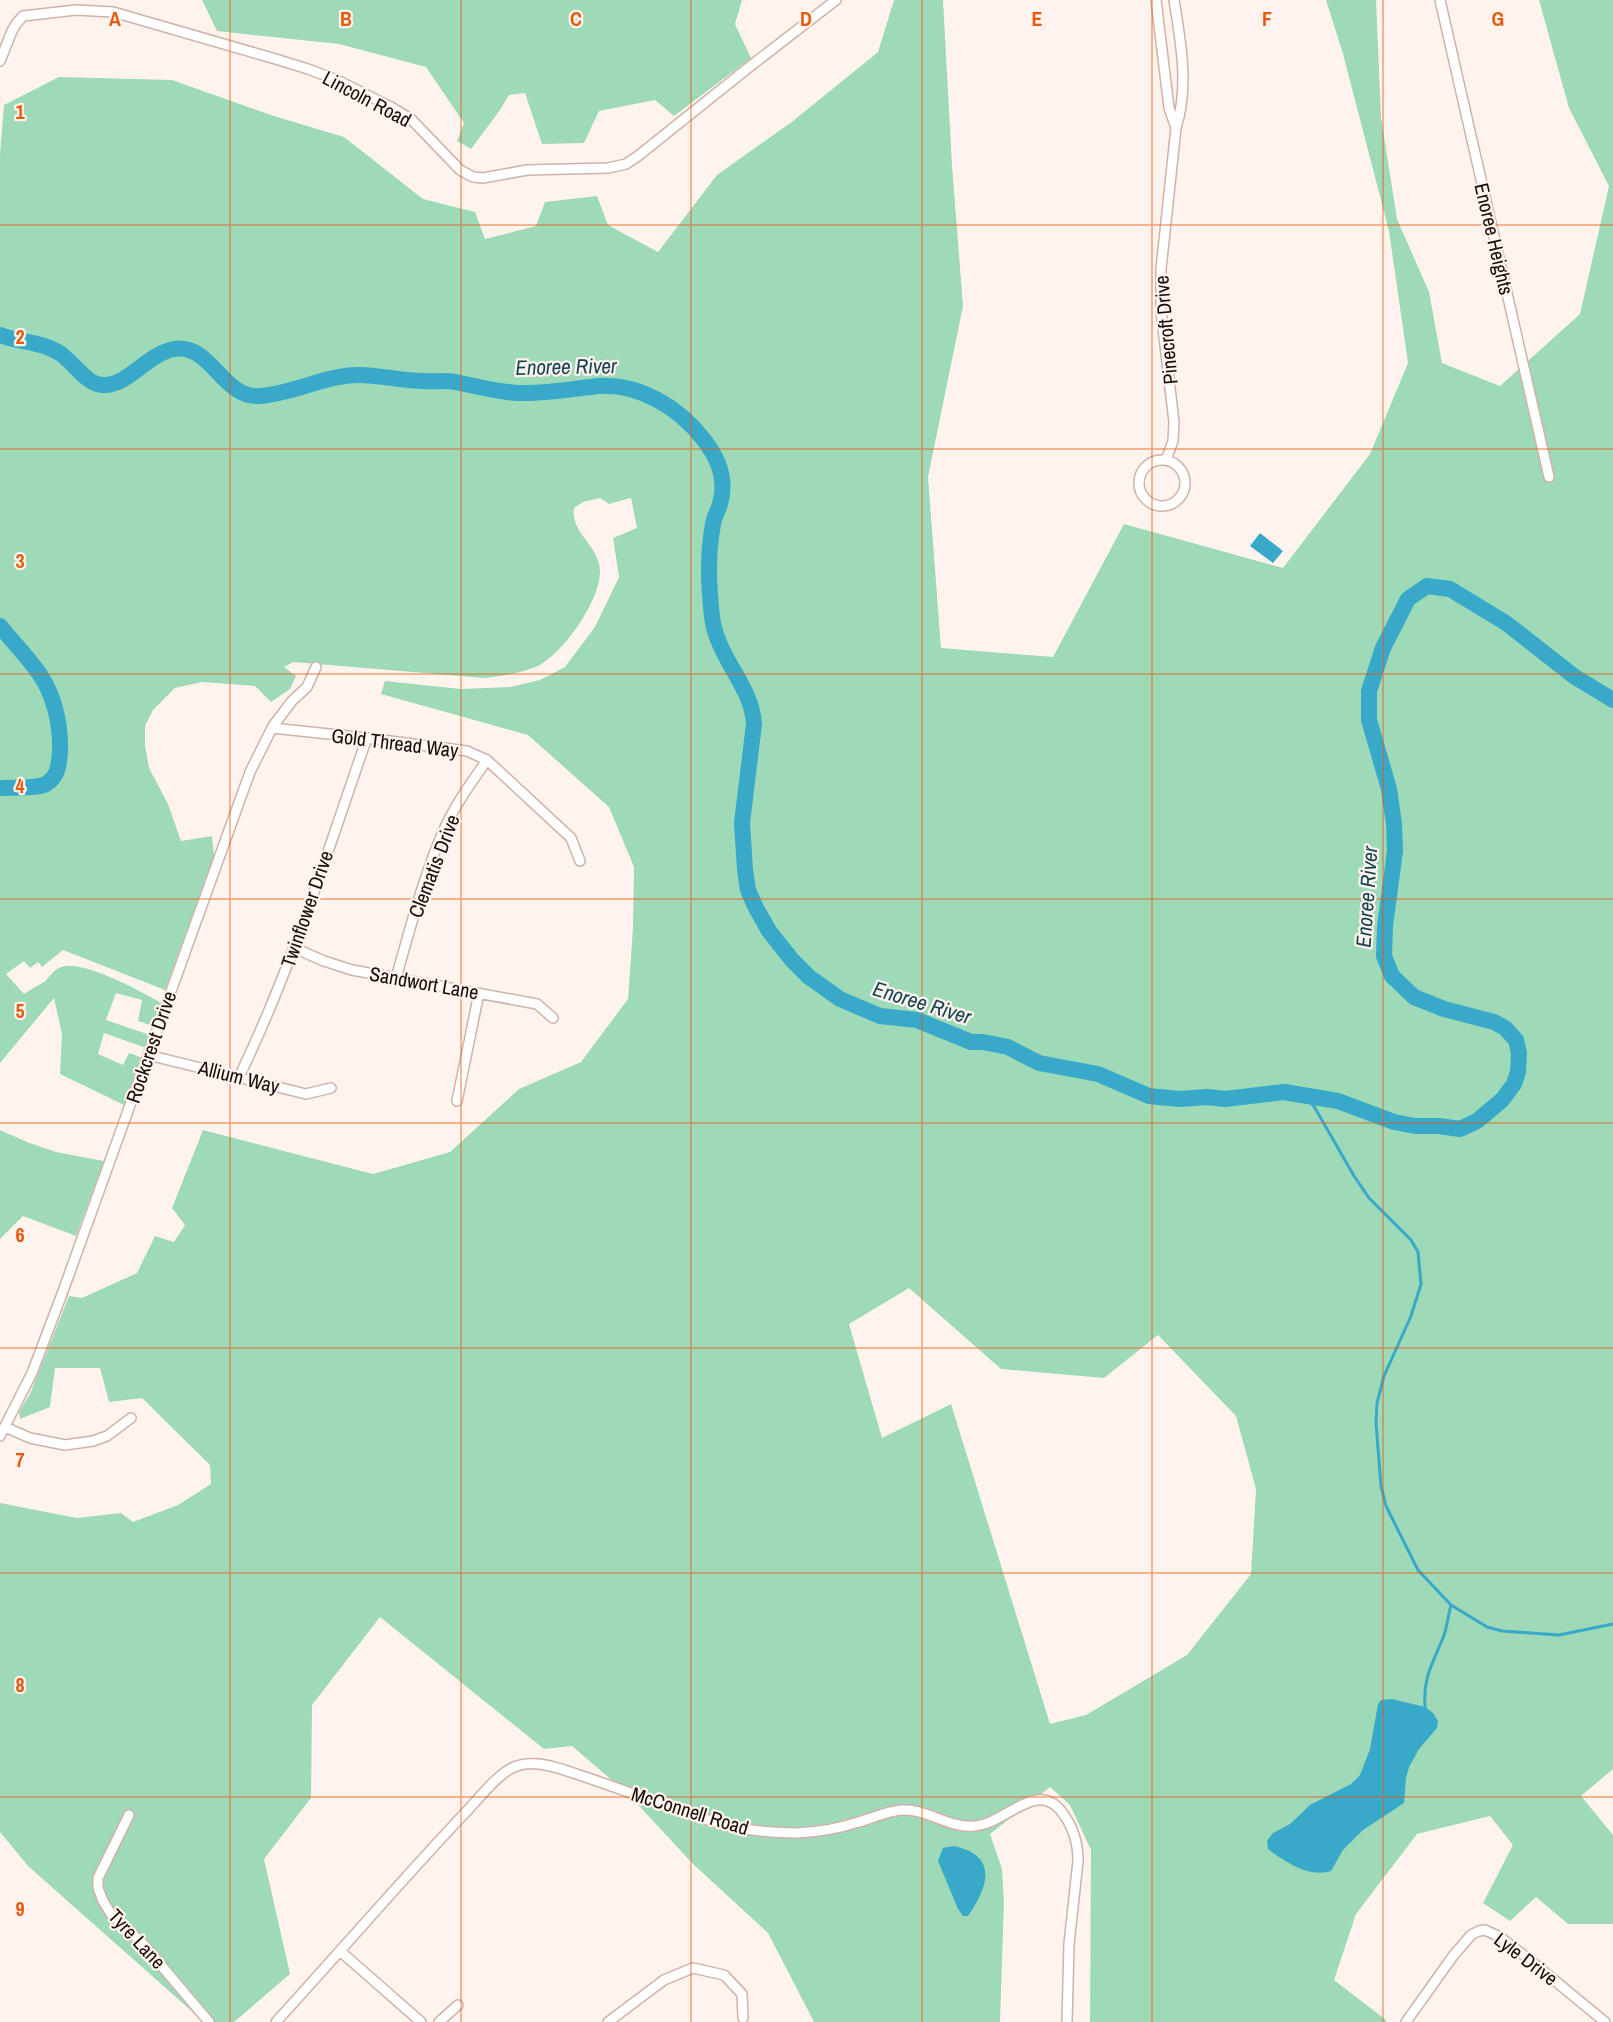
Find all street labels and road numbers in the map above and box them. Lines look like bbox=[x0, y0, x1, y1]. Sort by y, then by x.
street label: Lincoln Road bbox=[318, 64, 416, 133]
street label: Enoree Heights bbox=[1469, 180, 1520, 297]
street label: Pinecroft Drive bbox=[1147, 274, 1184, 386]
street label: Gold Thread Way bbox=[330, 721, 461, 764]
street label: Clematis Drive bbox=[401, 810, 466, 921]
street label: Twinflower Drive bbox=[274, 847, 339, 971]
street label: Sandwort Lane bbox=[367, 960, 481, 1005]
street label: Rockcrest Drive bbox=[119, 987, 182, 1106]
street label: Allium Way bbox=[195, 1053, 283, 1100]
street label: McConnell Road bbox=[628, 1780, 752, 1841]
street label: Tyre Lane bbox=[103, 1903, 172, 1975]
street label: Lyle Drive bbox=[1489, 1926, 1564, 1991]

